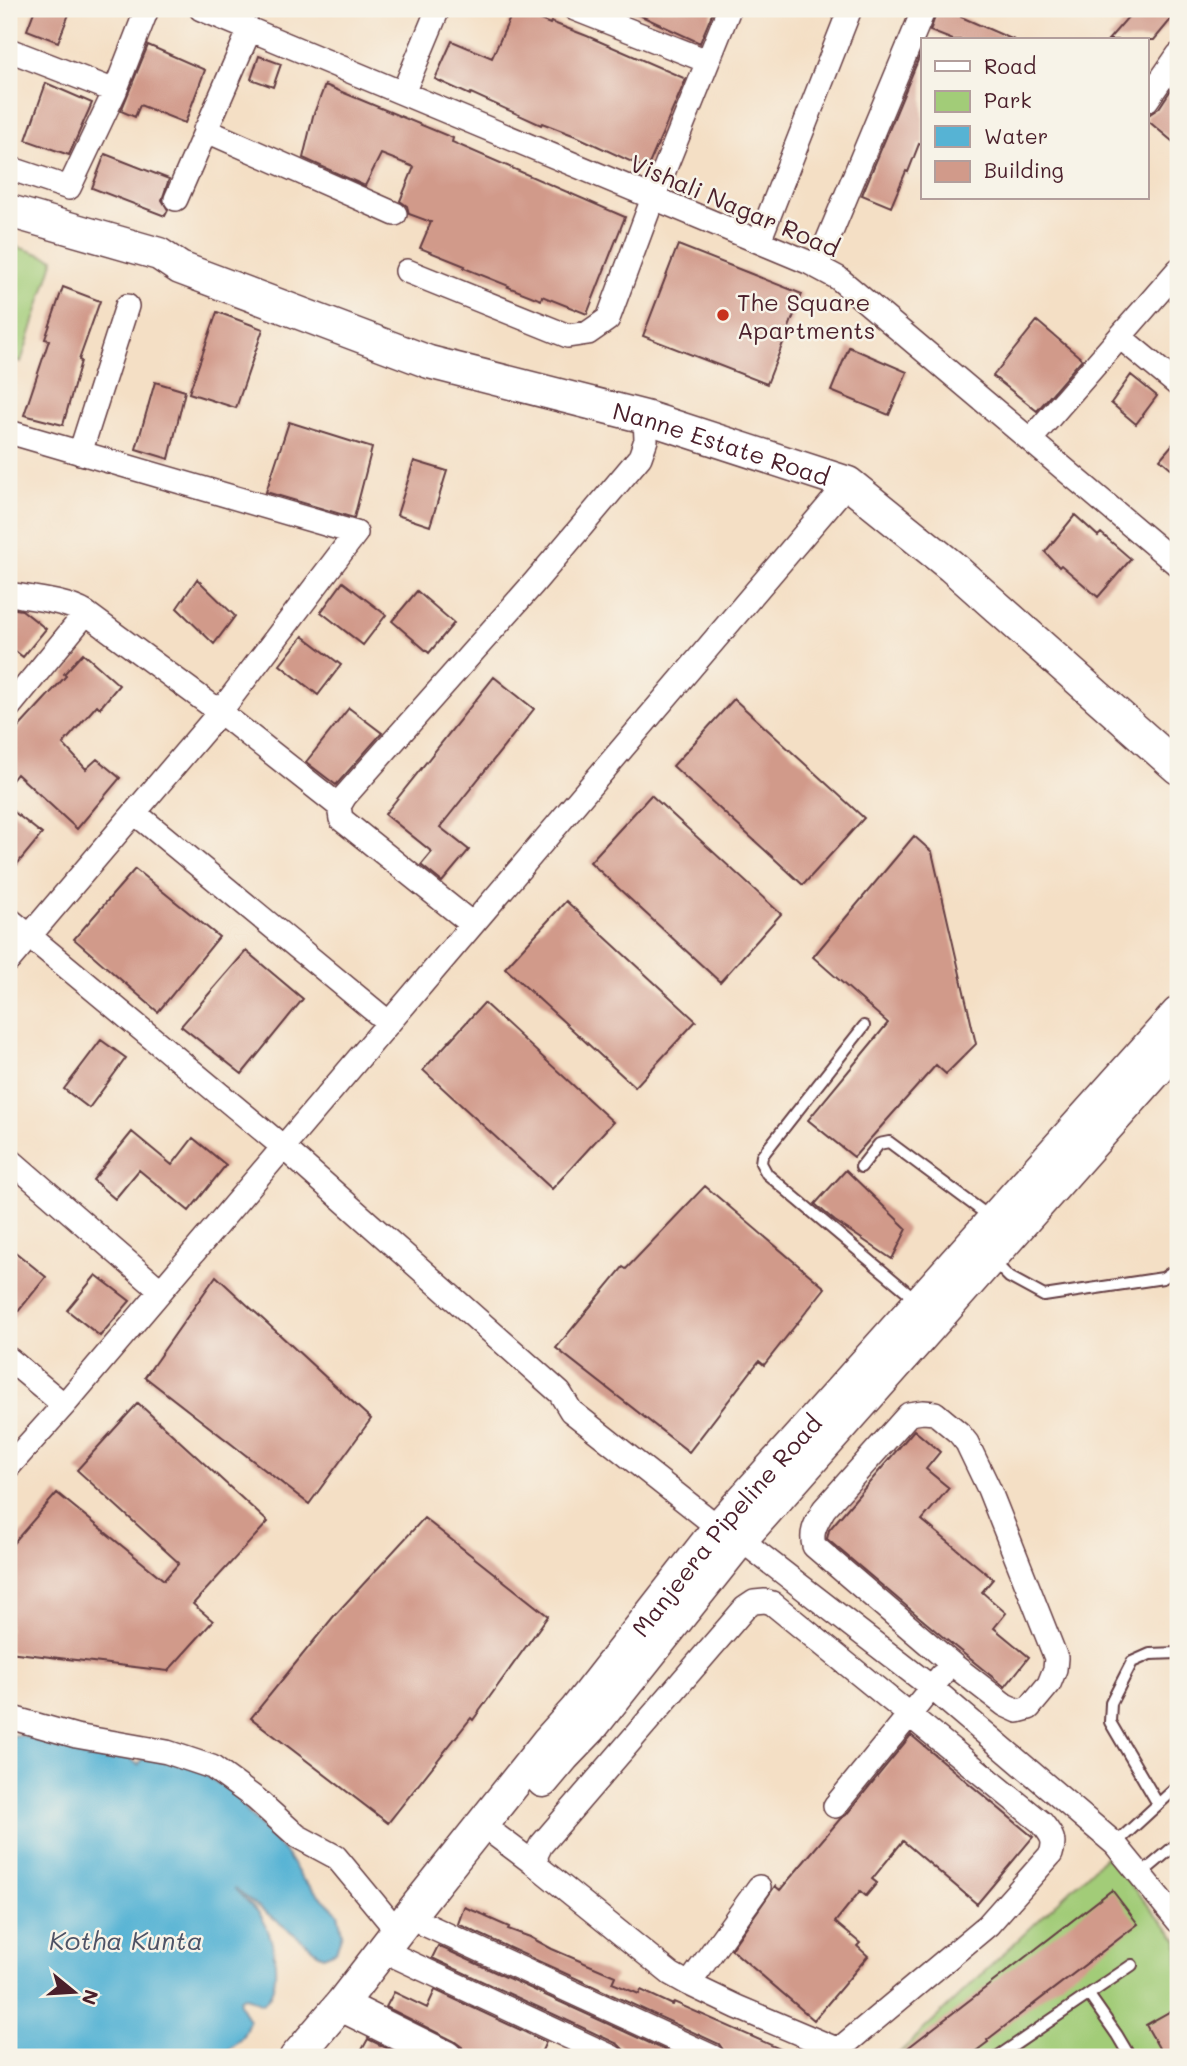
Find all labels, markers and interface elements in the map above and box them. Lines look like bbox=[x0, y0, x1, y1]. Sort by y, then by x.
legend bbox=[921, 38, 1148, 200]
text: Road bbox=[984, 52, 1036, 79]
text: Park bbox=[984, 86, 1032, 113]
text: Water bbox=[984, 122, 1048, 149]
street label: Vishali Nagar Road bbox=[625, 147, 845, 263]
text: Building bbox=[984, 156, 1064, 183]
place label: The Square Apartments bbox=[737, 286, 875, 345]
marker: The Square Apartments bbox=[715, 307, 731, 323]
street label: Nanne Estate Road bbox=[610, 394, 834, 492]
street label: Manjeera Pipeline Road bbox=[624, 1408, 828, 1642]
water label: Kotha Kunta bbox=[49, 1923, 203, 1957]
north arrow bbox=[38, 1958, 108, 2028]
text: N bbox=[77, 1987, 105, 2008]

